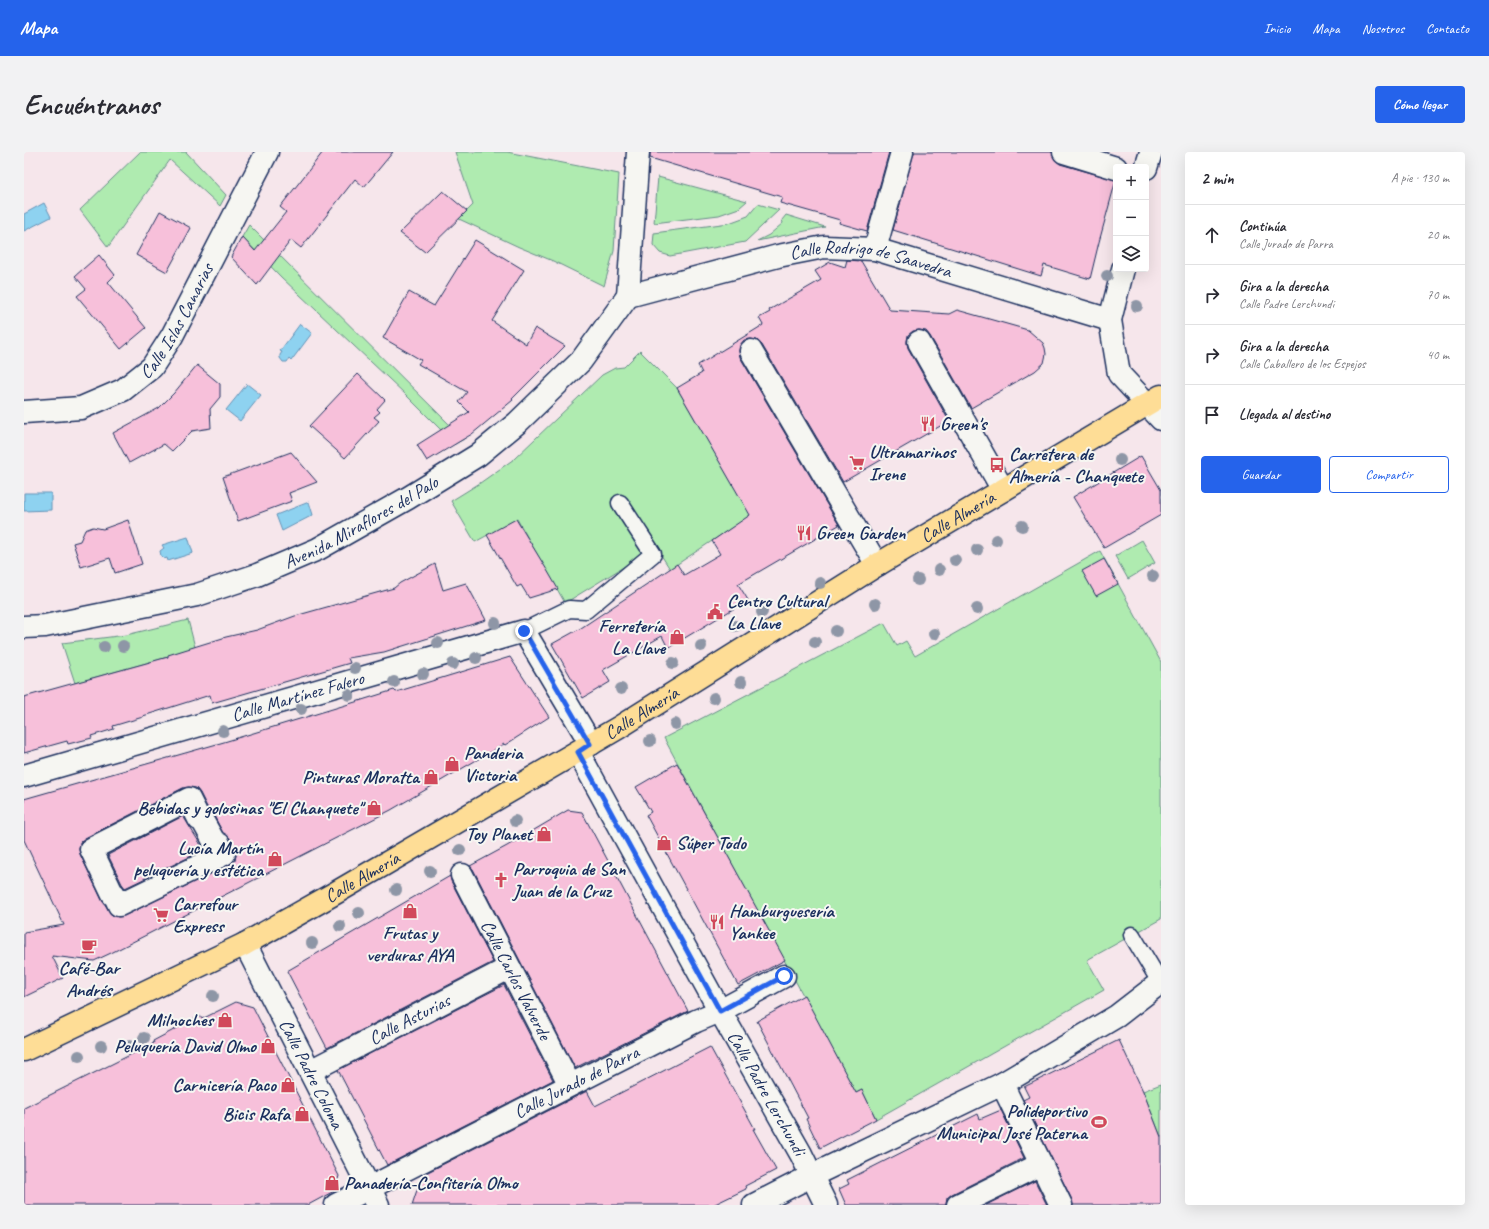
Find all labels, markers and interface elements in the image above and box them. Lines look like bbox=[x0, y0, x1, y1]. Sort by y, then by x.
text: Mapa bbox=[20, 16, 57, 40]
text: Inicio bbox=[1264, 20, 1291, 37]
text: Mapa bbox=[1313, 20, 1340, 37]
text: Nosotros bbox=[1362, 20, 1404, 37]
text: Contacto bbox=[1426, 20, 1469, 37]
button: Cómo llegar bbox=[1375, 86, 1465, 123]
text: Encuéntranos bbox=[24, 87, 159, 122]
map controls bbox=[1113, 164, 1149, 272]
button: + bbox=[1113, 164, 1149, 200]
text: 2 min bbox=[1201, 168, 1234, 189]
text: A pie · 130 m bbox=[1391, 170, 1449, 186]
button: − bbox=[1113, 200, 1149, 236]
text: Continúa bbox=[1239, 217, 1286, 236]
icon: ahead bbox=[1201, 224, 1223, 246]
text: 20 m bbox=[1427, 227, 1449, 243]
street label: Calle Rodrigo de Saavedra bbox=[788, 235, 956, 284]
button: layers bbox=[1113, 236, 1149, 272]
text: Calle Jurado de Parra bbox=[1239, 236, 1333, 252]
street label: Calle Islas Canarias bbox=[135, 258, 220, 384]
text: Gira a la derecha bbox=[1239, 277, 1328, 296]
icon: right bbox=[1201, 284, 1223, 306]
text: 70 m bbox=[1427, 287, 1449, 303]
text: Calle Padre Lerchundi bbox=[1239, 296, 1334, 312]
text: Gira a la derecha bbox=[1239, 337, 1328, 356]
icon: right bbox=[1201, 344, 1223, 366]
text: 40 m bbox=[1427, 347, 1449, 363]
text: Calle Caballero de los Espejos bbox=[1239, 356, 1366, 372]
icon: arrive bbox=[1201, 404, 1223, 426]
text: Llegada al destino bbox=[1239, 405, 1330, 424]
place label: Green's bbox=[940, 412, 989, 436]
restaurant icon: Green's bbox=[919, 415, 937, 433]
place label: Ultramarinos Irene bbox=[869, 440, 957, 486]
place label: Carretera de Almería - Chanquete bbox=[1009, 442, 1144, 488]
supermarket icon: Ultramarinos Irene bbox=[848, 454, 866, 472]
bus stop icon: Carretera de Almería - Chanquete bbox=[988, 456, 1006, 474]
button: Guardar bbox=[1201, 456, 1321, 493]
button: Compartir bbox=[1329, 456, 1449, 493]
street label: Avenida Miraflores del Palo bbox=[280, 470, 444, 574]
street label: Calle Almería bbox=[916, 485, 1001, 549]
place label: Green Garden bbox=[816, 521, 906, 545]
restaurant icon: Green Garden bbox=[795, 524, 813, 542]
place label: Centro Cultural La Llave bbox=[727, 589, 830, 635]
public building icon: Centro Cultural La Llave bbox=[706, 603, 724, 621]
place label: Ferretería La Llave bbox=[599, 614, 667, 660]
route end bbox=[515, 622, 533, 640]
shop icon: Ferretería La Llave bbox=[668, 628, 686, 646]
street label: Calle Martínez Falero bbox=[229, 666, 368, 727]
street label: Calle Almería bbox=[600, 680, 684, 745]
place label: Panderia Victoria bbox=[464, 741, 524, 787]
shop icon: Panderia Victoria bbox=[443, 755, 461, 773]
place label: Pinturas Moratta bbox=[302, 765, 421, 789]
shop icon: Pinturas Moratta bbox=[422, 768, 440, 786]
place label: Bebidas y golosinas "El Chanquete" bbox=[137, 796, 366, 820]
shop icon: Bebidas y golosinas "El Chanquete" bbox=[365, 799, 383, 817]
place label: Toy Planet bbox=[466, 822, 534, 846]
shop icon: Toy Planet bbox=[535, 825, 553, 843]
place label: Súper Todo bbox=[676, 831, 747, 855]
shop icon: Súper Todo bbox=[655, 834, 673, 852]
place label: Lucía Martín peluquería y estética bbox=[134, 836, 264, 882]
street label: Calle Almería bbox=[320, 845, 406, 908]
shop icon: Lucía Martín peluquería y estética bbox=[266, 850, 284, 868]
place label: Parroquia de San Juan de la Cruz bbox=[511, 857, 626, 903]
church icon: Parroquia de San Juan de la Cruz bbox=[492, 871, 510, 889]
place label: Carrefour Express bbox=[173, 892, 239, 938]
place label: Hamburguesería Yankee bbox=[729, 899, 835, 945]
shop icon: Frutas y verduras AYA bbox=[401, 902, 419, 920]
supermarket icon: Carrefour Express bbox=[152, 906, 170, 924]
restaurant icon: Hamburguesería Yankee bbox=[708, 913, 726, 931]
street label: Calle Carlos Valverde bbox=[475, 916, 558, 1046]
place label: Frutas y verduras AYA bbox=[366, 921, 455, 967]
cafe icon: Café-Bar Andrés bbox=[80, 937, 98, 955]
place label: Café-Bar Andrés bbox=[59, 956, 122, 1002]
route start bbox=[775, 967, 793, 985]
street label: Calle Asturias bbox=[365, 988, 456, 1050]
place label: Milnoches bbox=[147, 1008, 215, 1032]
shop icon: Milnoches bbox=[216, 1011, 234, 1029]
street label: Calle Padre Coloma bbox=[273, 1015, 350, 1135]
street label: Calle Padre Lerchundi bbox=[722, 1027, 813, 1162]
place label: Peluquería David Olmo bbox=[114, 1034, 257, 1058]
shop icon: Peluquería David Olmo bbox=[259, 1037, 277, 1055]
street label: Calle Jurado de Parra bbox=[510, 1040, 644, 1124]
place label: Carnicería Paco bbox=[173, 1073, 277, 1097]
shop icon: Carnicería Paco bbox=[279, 1076, 297, 1094]
place label: Polideportivo Municipal José Paterna bbox=[937, 1099, 1089, 1145]
place label: Bicis Rafa bbox=[223, 1102, 292, 1126]
shop icon: Bicis Rafa bbox=[293, 1105, 311, 1123]
sports icon: Polideportivo Municipal José Paterna bbox=[1090, 1113, 1108, 1131]
place label: Panadería-Confitería Olmo bbox=[344, 1171, 520, 1195]
shop icon: Panadería-Confitería Olmo bbox=[323, 1174, 341, 1192]

